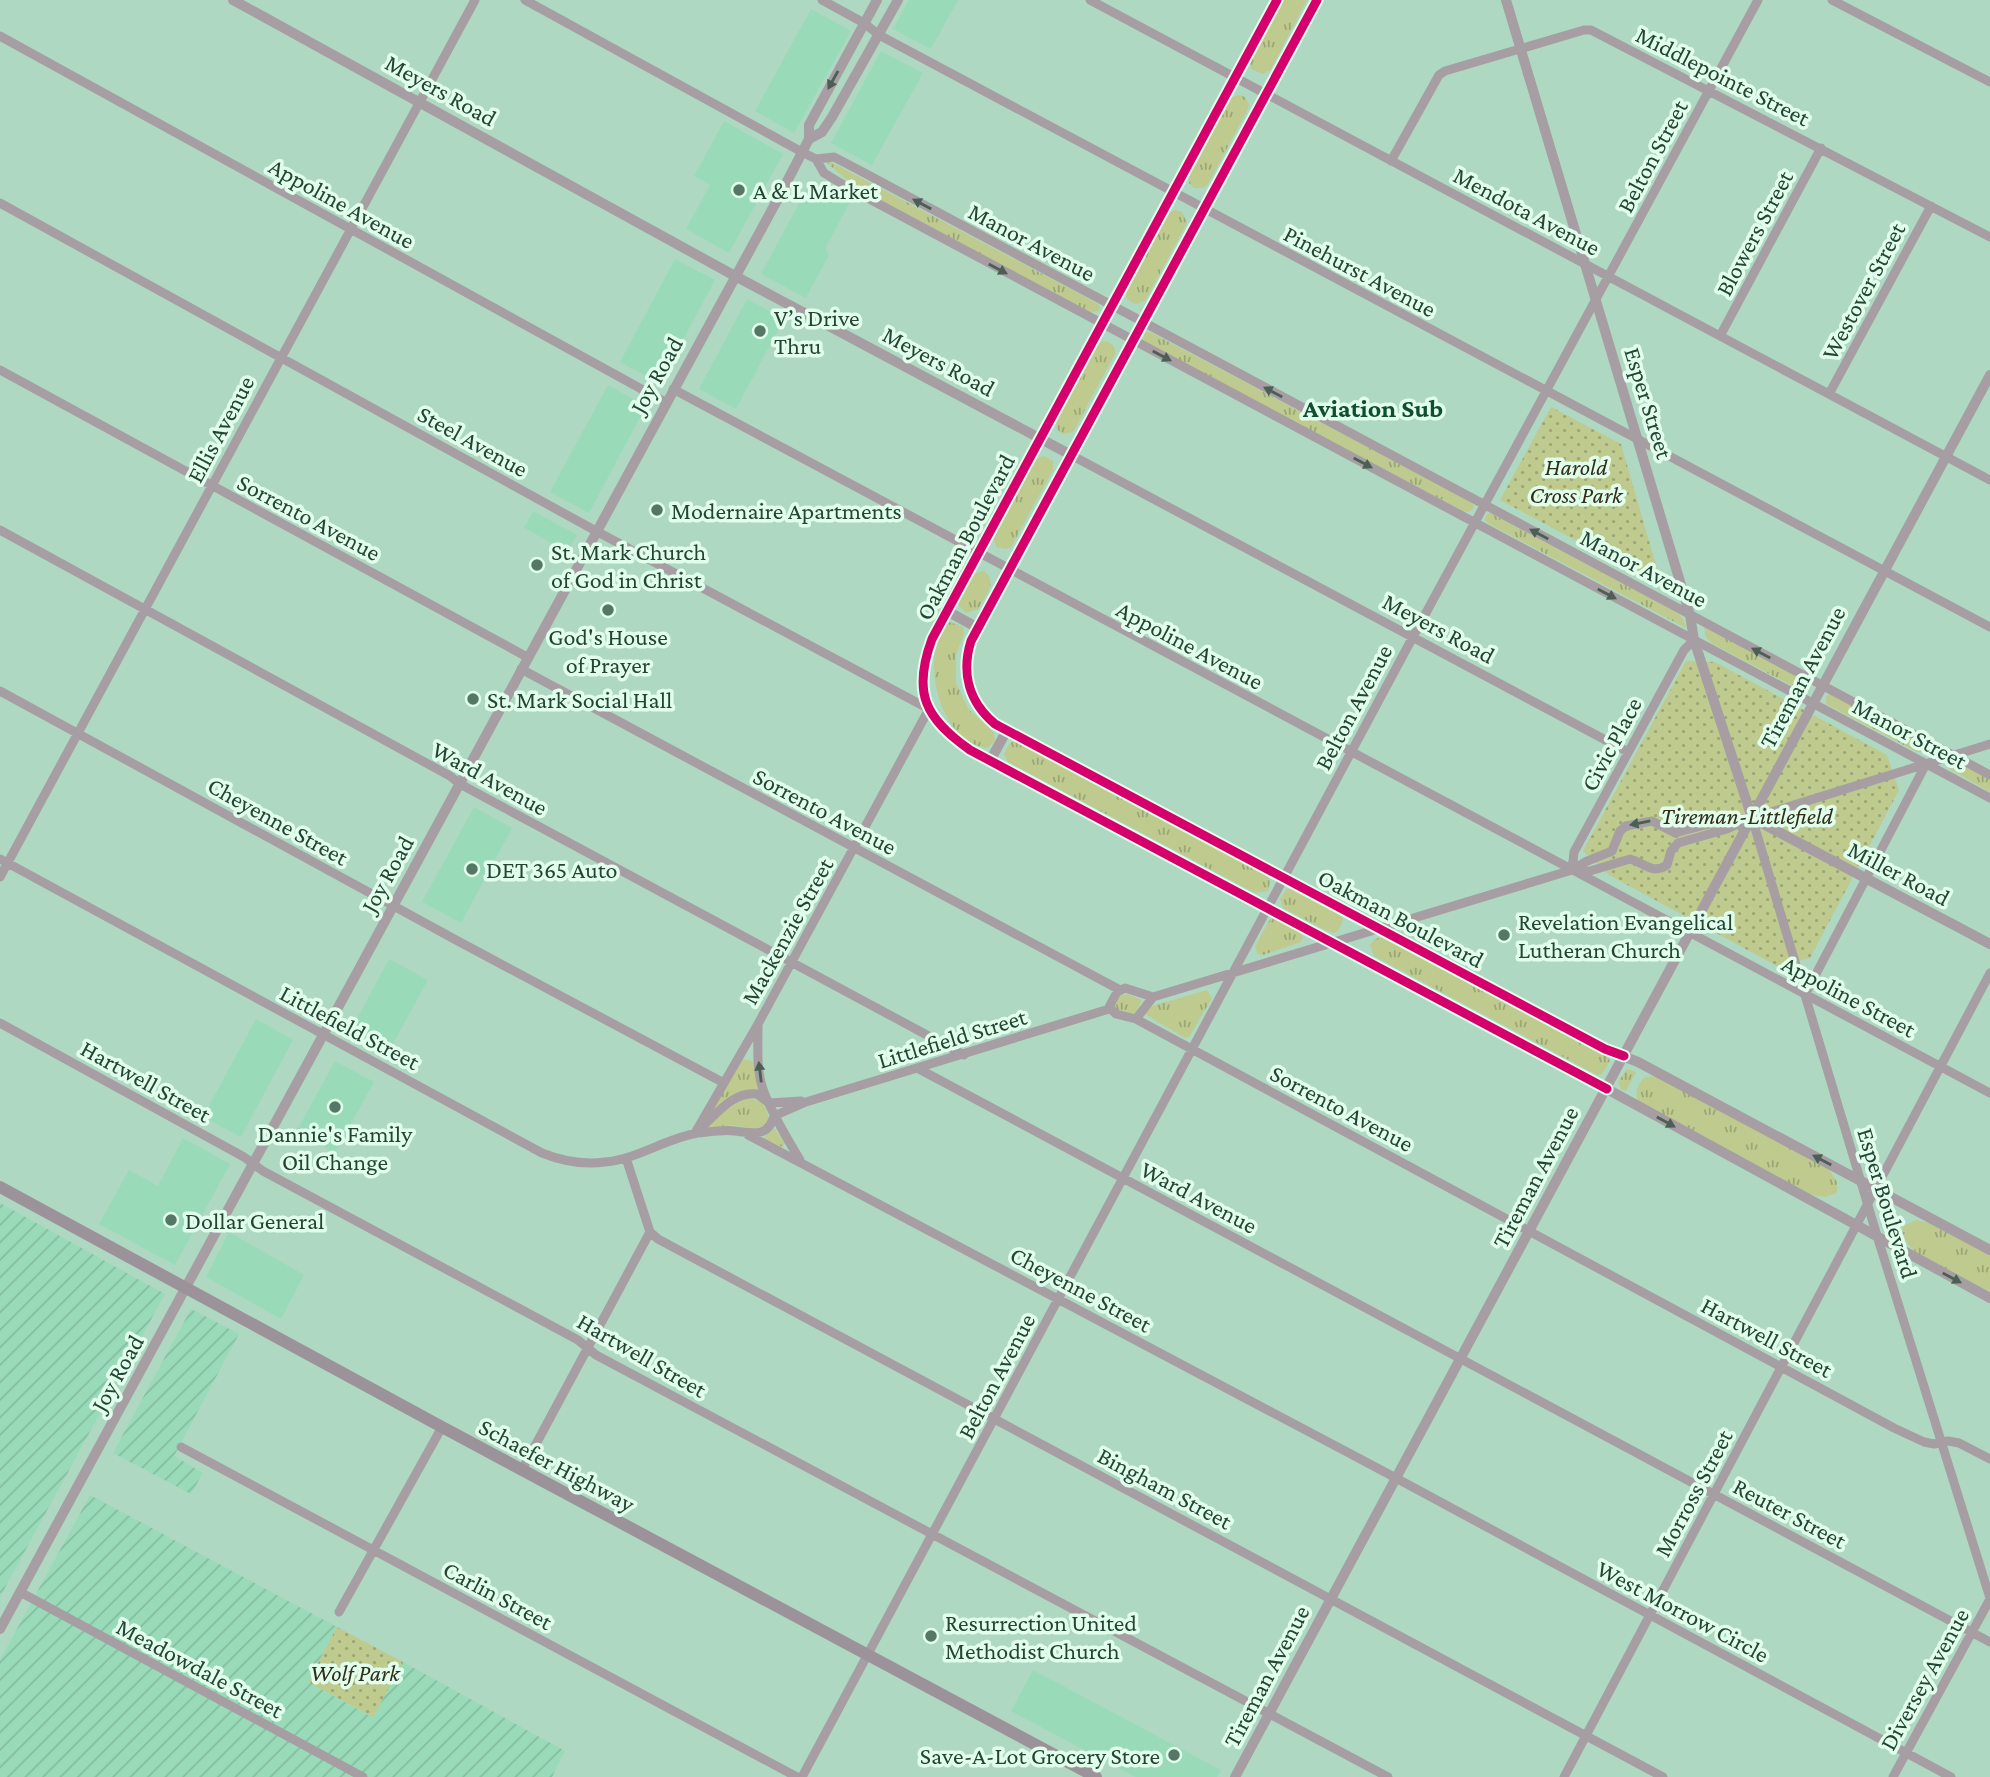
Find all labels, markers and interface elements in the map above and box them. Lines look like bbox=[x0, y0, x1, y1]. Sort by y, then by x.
street label: Middlepointe Street bbox=[1632, 21, 1815, 132]
street label: Meyers Road bbox=[381, 48, 502, 132]
one-way arrow bbox=[827, 70, 839, 90]
street label: Belton Street bbox=[1611, 94, 1693, 217]
street label: Appoline Avenue bbox=[265, 152, 419, 254]
street label: Mendota Avenue bbox=[1449, 161, 1605, 261]
street label: Blowers Street bbox=[1710, 165, 1799, 300]
place label: A & L Market bbox=[753, 177, 879, 204]
marker: A & L Market bbox=[731, 182, 747, 198]
street label: Manor Avenue bbox=[964, 197, 1100, 287]
one-way arrow bbox=[912, 198, 932, 210]
street label: Westover Street bbox=[1816, 217, 1911, 364]
street label: Pinehurst Avenue bbox=[1279, 220, 1441, 322]
one-way arrow bbox=[989, 263, 1008, 275]
place label: V’s Drive Thru bbox=[774, 304, 860, 359]
street label: Meyers Road bbox=[878, 320, 1000, 402]
marker: V’s Drive Thru bbox=[752, 323, 768, 339]
street label: Joy Road bbox=[623, 332, 688, 420]
street label: Esper Street bbox=[1619, 344, 1679, 463]
one-way arrow bbox=[1152, 351, 1172, 362]
street label: Ellis Avenue bbox=[181, 371, 259, 487]
one-way arrow bbox=[1263, 387, 1283, 398]
district label: Aviation Sub bbox=[1302, 394, 1443, 423]
street label: Steel Avenue bbox=[413, 400, 533, 482]
street label: Oakman Boulevard bbox=[910, 449, 1020, 624]
park label: Harold Cross Park bbox=[1529, 453, 1624, 508]
one-way arrow bbox=[1353, 458, 1373, 469]
street label: Sorrento Avenue bbox=[233, 468, 385, 566]
place label: Modernaire Apartments bbox=[671, 497, 902, 524]
marker: Modernaire Apartments bbox=[649, 502, 665, 518]
street label: Manor Avenue bbox=[1576, 523, 1712, 613]
one-way arrow bbox=[1529, 528, 1548, 540]
place label: St. Mark Church of God in Christ bbox=[551, 538, 706, 593]
marker: St. Mark Church of God in Christ bbox=[529, 557, 545, 573]
street label: Meyers Road bbox=[1378, 587, 1500, 669]
one-way arrow bbox=[1597, 588, 1617, 599]
street label: Appoline Avenue bbox=[1112, 595, 1268, 695]
marker: God's House of Prayer bbox=[600, 602, 616, 618]
street label: Tireman Avenue bbox=[1753, 602, 1851, 752]
place label: God's House of Prayer bbox=[548, 623, 668, 678]
street label: Belton Avenue bbox=[1309, 640, 1397, 774]
one-way arrow bbox=[1751, 647, 1771, 659]
place label: St. Mark Social Hall bbox=[487, 686, 672, 713]
marker: St. Mark Social Hall bbox=[465, 691, 481, 707]
street label: Manor Street bbox=[1848, 692, 1972, 775]
street label: Civic Place bbox=[1575, 693, 1647, 795]
street label: Ward Avenue bbox=[428, 735, 552, 821]
street label: Sorrento Avenue bbox=[749, 762, 901, 860]
street label: Cheyenne Street bbox=[203, 771, 354, 871]
park label: Tireman-Littlefield bbox=[1661, 802, 1834, 829]
one-way arrow bbox=[1629, 818, 1651, 829]
street label: Joy Road bbox=[354, 831, 419, 919]
street label: Miller Road bbox=[1844, 835, 1955, 911]
street label: Mackenzie Street bbox=[736, 852, 839, 1009]
place label: DET 365 Auto bbox=[486, 856, 617, 883]
marker: DET 365 Auto bbox=[464, 861, 480, 877]
street label: Oakman Boulevard bbox=[1314, 863, 1489, 973]
place label: Revelation Evangelical Lutheran Church bbox=[1518, 908, 1733, 963]
marker: Revelation Evangelical Lutheran Church bbox=[1496, 927, 1512, 943]
street label: Appoline Street bbox=[1778, 949, 1921, 1043]
street label: Littlefield Street bbox=[276, 979, 425, 1076]
street label: Littlefield Street bbox=[874, 1002, 1031, 1073]
street label: Hartwell Street bbox=[76, 1034, 217, 1128]
street label: Sorrento Avenue bbox=[1266, 1059, 1418, 1157]
one-way arrow bbox=[755, 1060, 766, 1082]
marker: Dannie's Family Oil Change bbox=[327, 1099, 343, 1115]
street label: Tireman Avenue bbox=[1486, 1102, 1584, 1252]
one-way arrow bbox=[1657, 1116, 1676, 1128]
place label: Dannie's Family Oil Change bbox=[258, 1120, 413, 1175]
street label: Esper Boulevard bbox=[1852, 1125, 1924, 1282]
one-way arrow bbox=[1812, 1154, 1832, 1166]
street label: Ward Avenue bbox=[1136, 1155, 1262, 1239]
place label: Dollar General bbox=[185, 1207, 324, 1234]
marker: Dollar General bbox=[163, 1212, 179, 1228]
street label: Cheyenne Street bbox=[1006, 1240, 1157, 1338]
one-way arrow bbox=[1942, 1272, 1962, 1284]
street label: Hartwell Street bbox=[1697, 1291, 1838, 1383]
street label: Hartwell Street bbox=[573, 1307, 712, 1403]
street label: Belton Avenue bbox=[952, 1309, 1040, 1443]
street label: Joy Road bbox=[84, 1330, 149, 1418]
street label: Schaefer Highway bbox=[475, 1413, 640, 1518]
street label: Morross Street bbox=[1648, 1424, 1738, 1561]
street label: Bingham Street bbox=[1093, 1441, 1238, 1535]
street label: Reuter Street bbox=[1729, 1472, 1852, 1554]
street label: West Morrow Circle bbox=[1592, 1554, 1774, 1668]
street label: Carlin Street bbox=[439, 1555, 558, 1636]
street label: Tireman Avenue bbox=[1217, 1601, 1315, 1751]
street label: Diversey Avenue bbox=[1874, 1603, 1974, 1755]
place label: Resurrection United Methodist Church bbox=[945, 1609, 1137, 1664]
street label: Meadowdale Street bbox=[112, 1613, 289, 1724]
marker: Resurrection United Methodist Church bbox=[923, 1628, 939, 1644]
park label: Wolf Park bbox=[310, 1659, 401, 1686]
place label: Save-A-Lot Grocery Store bbox=[920, 1742, 1160, 1769]
marker: Save-A-Lot Grocery Store bbox=[1166, 1747, 1182, 1763]

